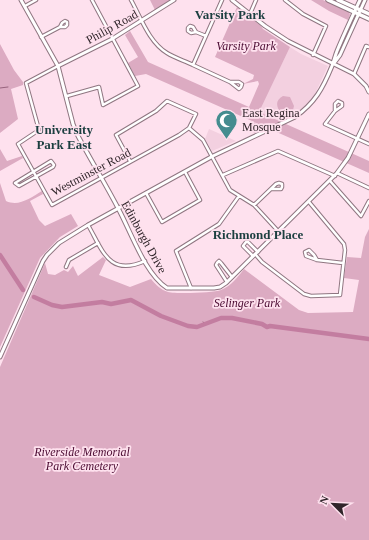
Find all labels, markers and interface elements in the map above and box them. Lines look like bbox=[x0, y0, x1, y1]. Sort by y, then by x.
street label: Philip Road bbox=[84, 7, 140, 47]
district label: Varsity Park bbox=[195, 7, 266, 22]
park label: Varsity Park bbox=[216, 39, 276, 53]
place label: East Regina Mosque bbox=[242, 106, 300, 134]
mosque icon: East Regina Mosque bbox=[213, 107, 239, 140]
district label: University Park East bbox=[35, 122, 93, 152]
street label: Westminster Road bbox=[49, 145, 133, 199]
street label: Edinburgh Drive bbox=[118, 198, 170, 276]
district label: Richmond Place bbox=[213, 227, 304, 242]
park label: Selinger Park bbox=[214, 296, 281, 310]
park label: Riverside Memorial Park Cemetery bbox=[33, 445, 130, 473]
north arrow bbox=[313, 484, 353, 524]
text: N bbox=[317, 494, 331, 506]

